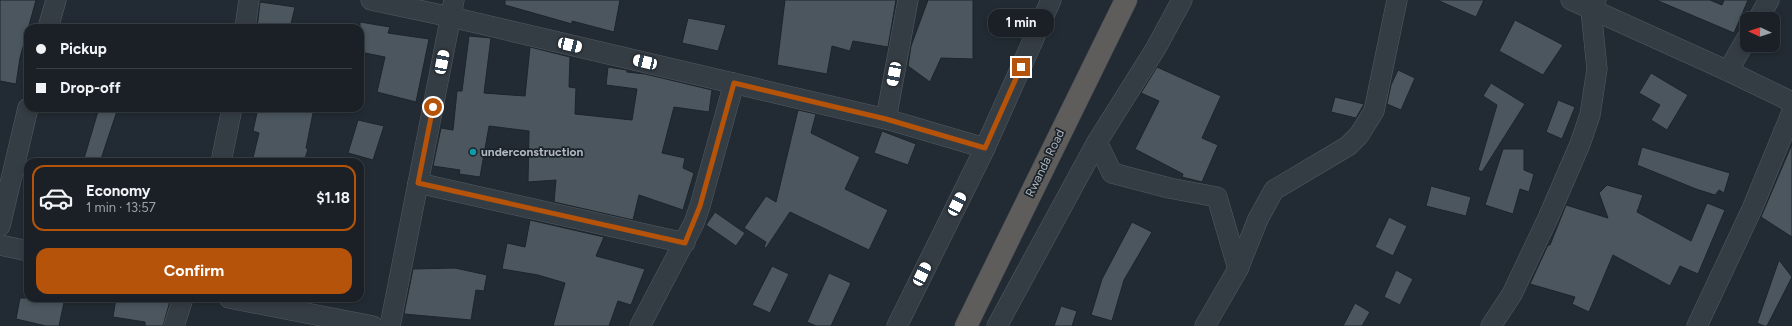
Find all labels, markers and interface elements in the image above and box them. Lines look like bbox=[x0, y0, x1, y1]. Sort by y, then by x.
callout: 1 min bbox=[988, 9, 1054, 37]
north arrow bbox=[1740, 12, 1780, 52]
map controls bbox=[1740, 12, 1780, 52]
text: 1 min bbox=[1006, 15, 1036, 30]
car bbox=[557, 36, 583, 54]
text: Pickup bbox=[60, 40, 107, 58]
car bbox=[434, 49, 450, 75]
car bbox=[632, 53, 658, 71]
route end bbox=[1012, 58, 1030, 76]
car bbox=[886, 61, 902, 87]
text: Drop-off bbox=[60, 79, 121, 97]
route start bbox=[424, 98, 442, 116]
street label: Rwanda Road bbox=[1023, 127, 1067, 199]
place label: underconstruction bbox=[481, 145, 584, 159]
marker: underconstruction bbox=[468, 147, 478, 157]
icon: car bbox=[38, 180, 74, 216]
text: Economy bbox=[86, 182, 151, 200]
text: $1.18 bbox=[316, 189, 350, 207]
car bbox=[946, 191, 968, 217]
text: 1 min · 13:57 bbox=[86, 200, 156, 215]
button: Confirm bbox=[36, 248, 352, 294]
car bbox=[911, 261, 933, 287]

